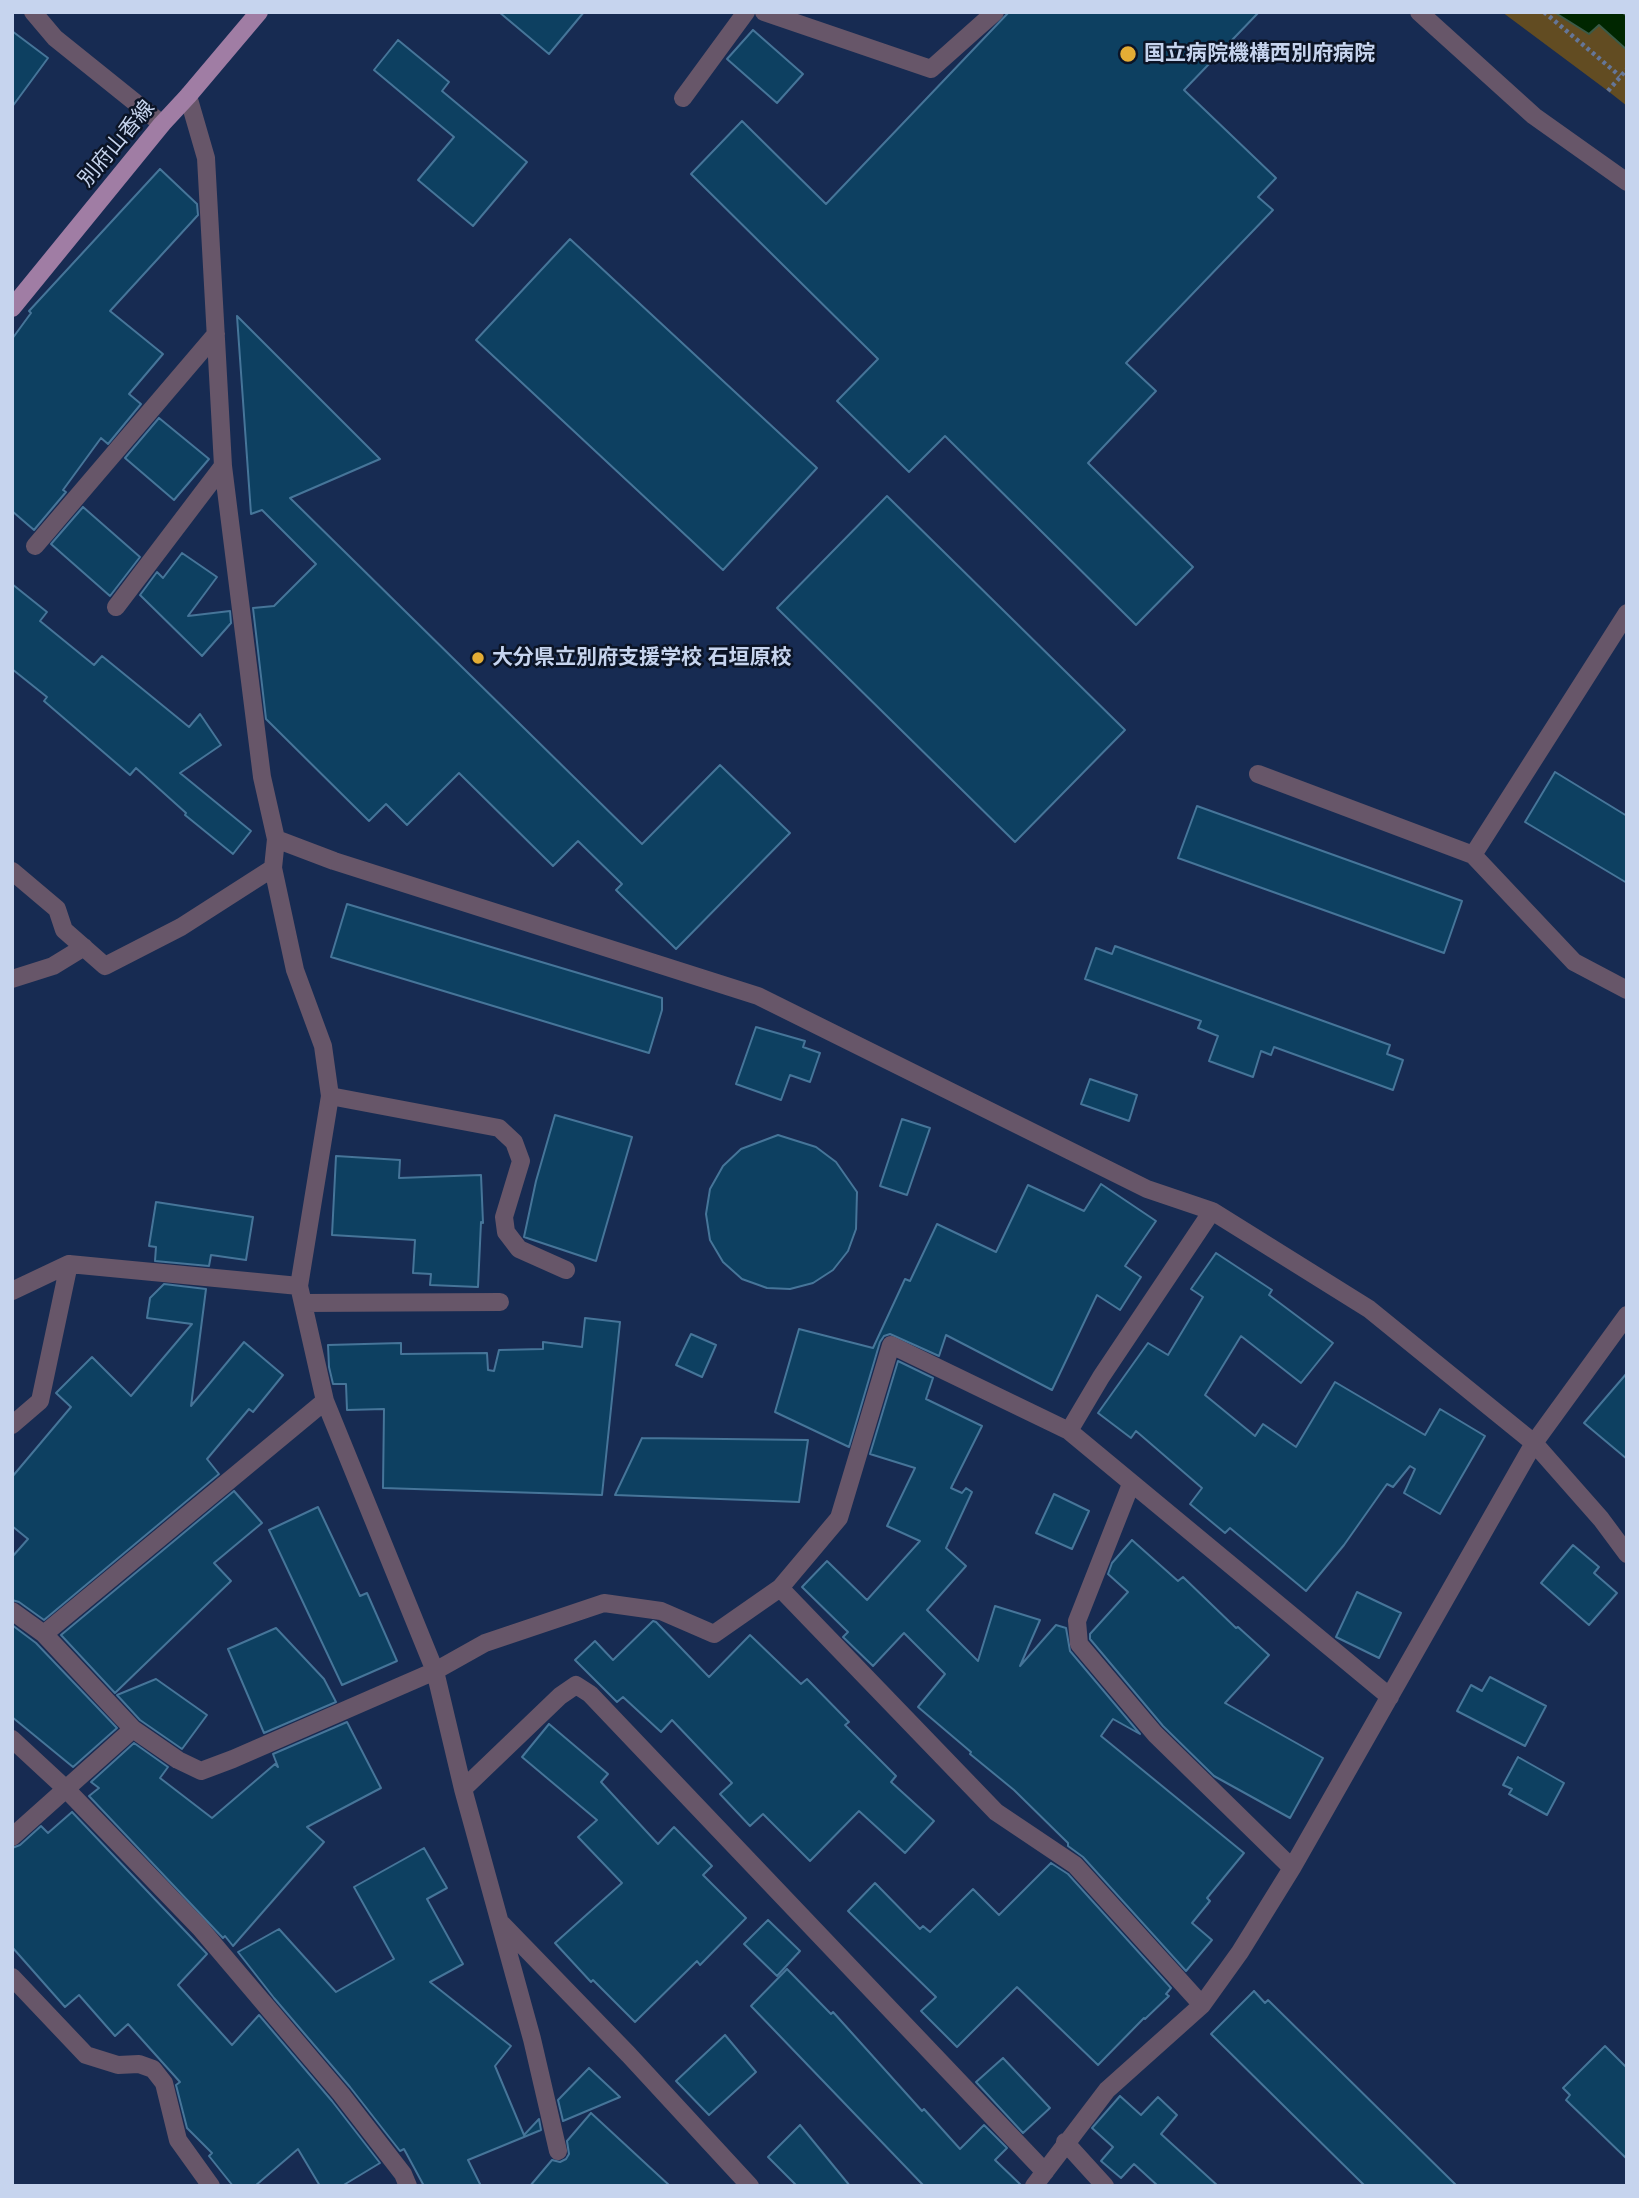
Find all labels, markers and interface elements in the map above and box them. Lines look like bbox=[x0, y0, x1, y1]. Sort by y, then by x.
place label: 国立病院機構西別府病院 bbox=[1144, 41, 1375, 67]
marker: 国立病院機構西別府病院 bbox=[1118, 44, 1138, 64]
street label: 別府山香線 bbox=[74, 96, 160, 192]
place label: 大分県立別府支援学校 石垣原校 bbox=[492, 645, 791, 671]
marker: 大分県立別府支援学校 石垣原校 bbox=[470, 650, 486, 666]

